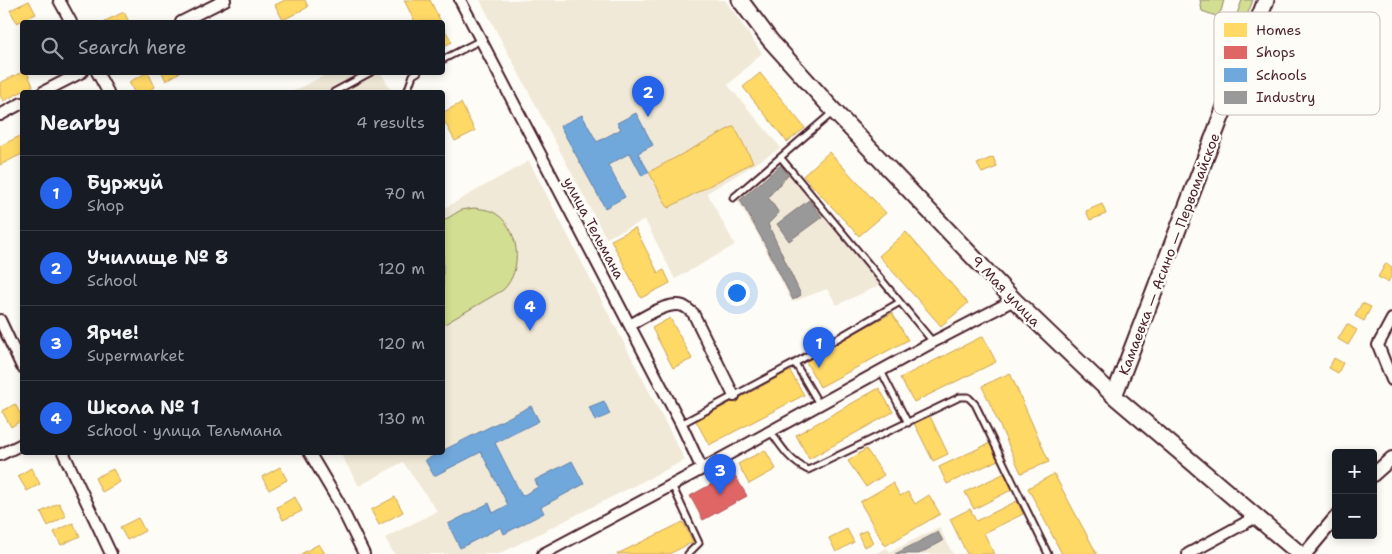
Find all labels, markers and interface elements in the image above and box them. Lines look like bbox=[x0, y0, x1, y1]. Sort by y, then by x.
legend bbox=[1214, 12, 1380, 115]
search box bbox=[20, 20, 445, 75]
text: Homes bbox=[1256, 21, 1301, 39]
icon: search bbox=[38, 34, 66, 62]
text: Search here bbox=[78, 35, 187, 60]
text: Shops bbox=[1256, 43, 1295, 61]
text: Schools bbox=[1256, 66, 1307, 84]
pin: 2 bbox=[632, 76, 664, 117]
text: Industry bbox=[1256, 88, 1315, 106]
text: Nearby bbox=[40, 109, 120, 137]
text: 4 results bbox=[356, 112, 425, 133]
street label: Камаевка — Асино — Первомайское bbox=[1114, 130, 1224, 378]
text: Буржуй bbox=[87, 170, 163, 195]
street label: улица Тельмана bbox=[559, 174, 629, 282]
text: 1 bbox=[52, 183, 60, 204]
text: 70 m bbox=[384, 183, 425, 204]
text: Shop bbox=[87, 195, 124, 216]
text: Училище № 8 bbox=[87, 245, 228, 270]
street label: 9 Мая улица bbox=[968, 252, 1044, 330]
text: 2 bbox=[50, 258, 62, 279]
text: 120 m bbox=[378, 258, 425, 279]
text: School bbox=[87, 270, 137, 291]
your location bbox=[724, 280, 750, 306]
pin: 4 bbox=[514, 290, 546, 331]
text: Ярче! bbox=[87, 320, 139, 345]
pin: 1 bbox=[803, 327, 835, 368]
text: 3 bbox=[50, 333, 62, 354]
text: 120 m bbox=[378, 333, 425, 354]
text: Supermarket bbox=[87, 345, 184, 366]
text: Школа № 1 bbox=[87, 395, 199, 420]
text: 4 bbox=[50, 408, 62, 429]
text: 130 m bbox=[378, 408, 425, 429]
text: School · улица Тельмана bbox=[87, 420, 282, 441]
map controls bbox=[1332, 449, 1377, 539]
button: + bbox=[1332, 449, 1377, 494]
pin: 3 bbox=[704, 454, 736, 495]
button: − bbox=[1332, 494, 1377, 539]

